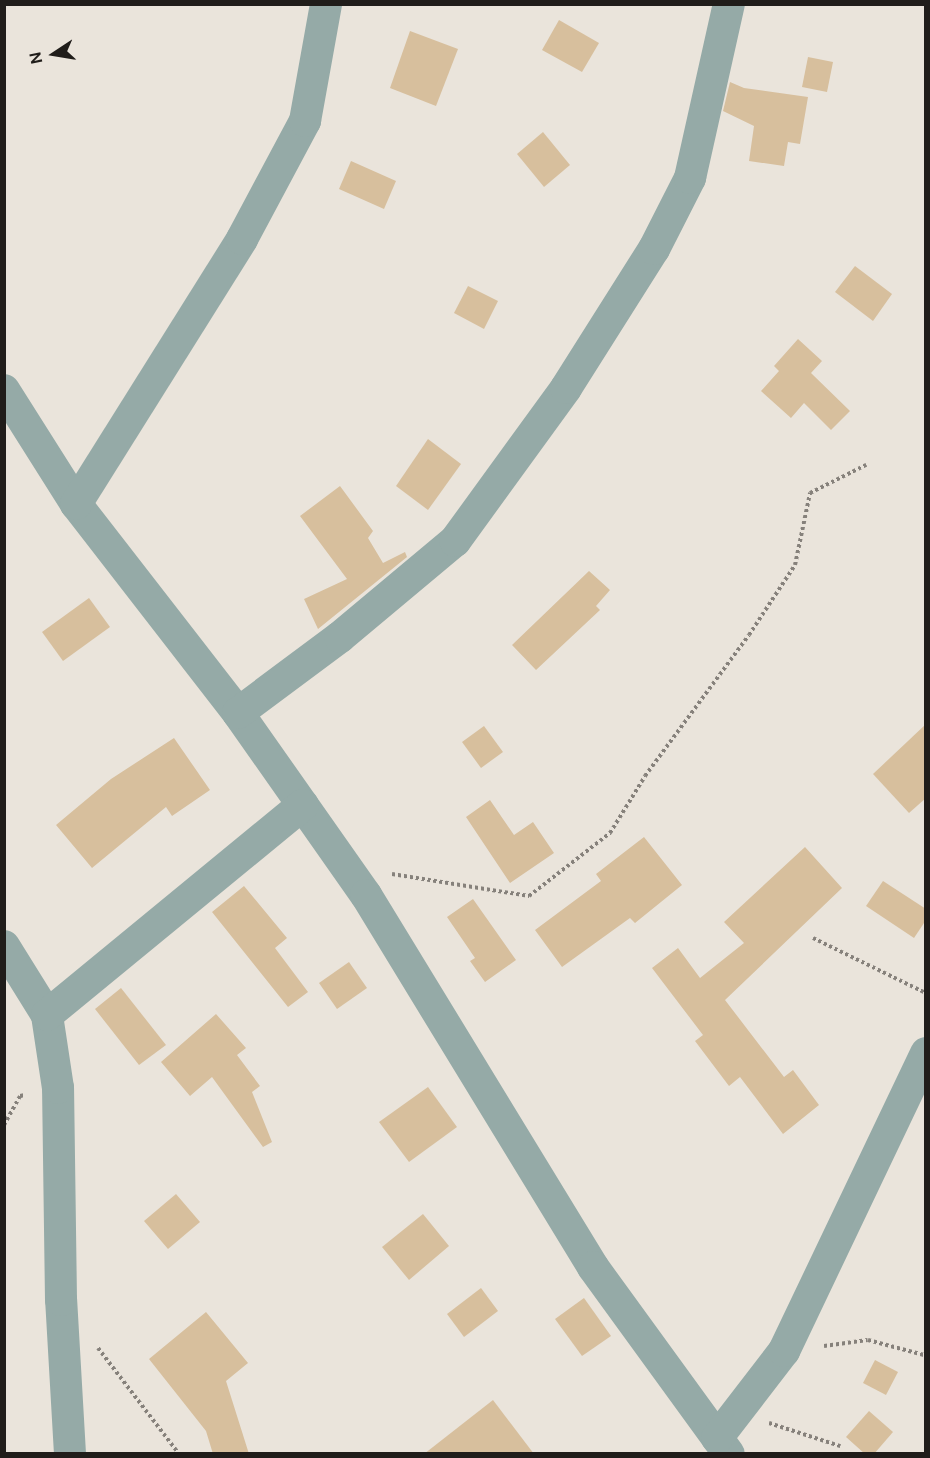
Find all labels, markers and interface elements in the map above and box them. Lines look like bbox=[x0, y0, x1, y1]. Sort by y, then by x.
north arrow bbox=[24, 24, 84, 84]
text: N bbox=[24, 50, 47, 66]

